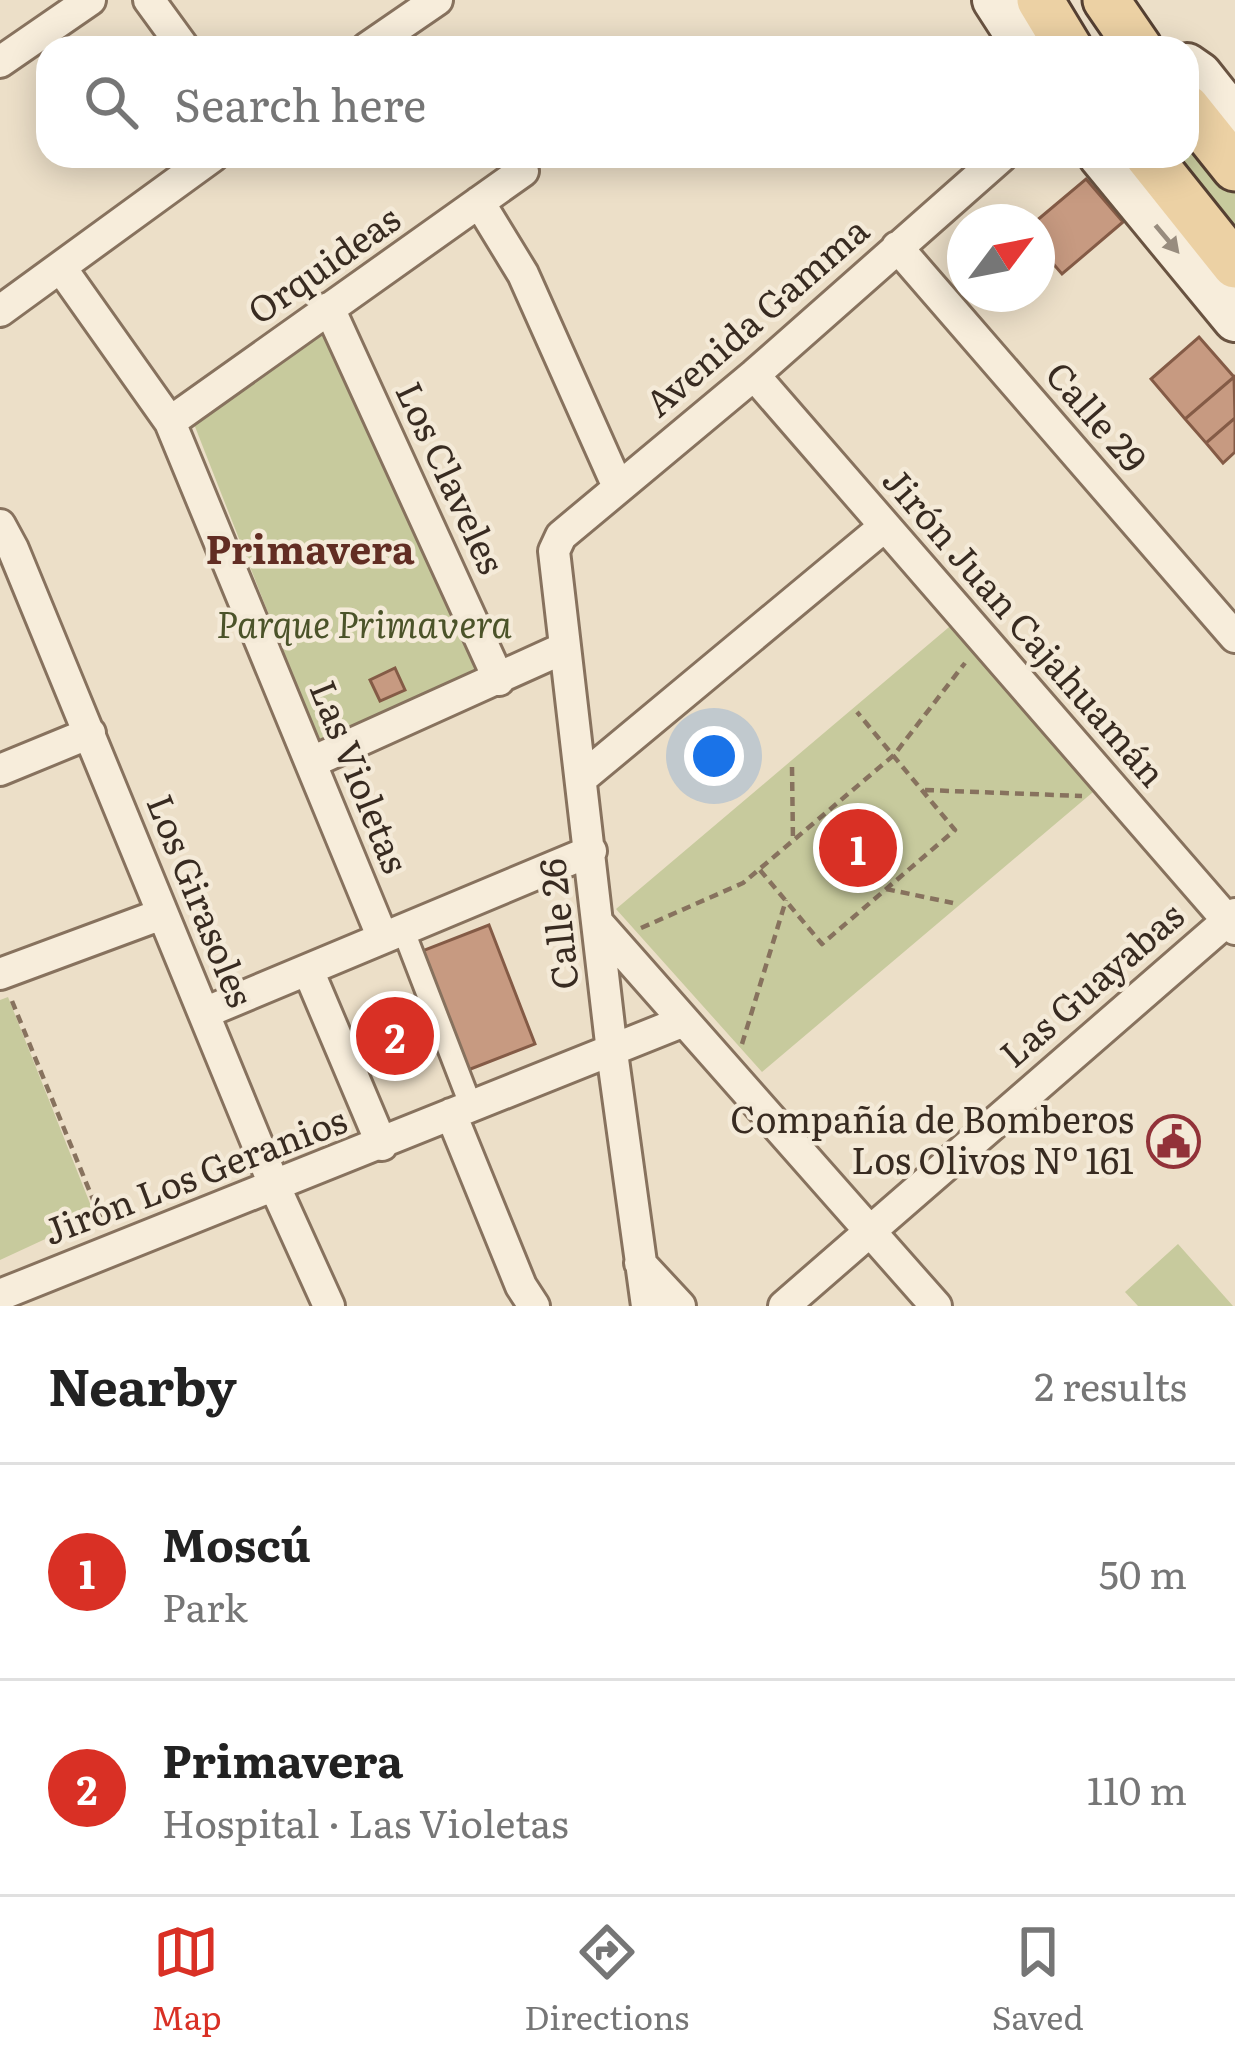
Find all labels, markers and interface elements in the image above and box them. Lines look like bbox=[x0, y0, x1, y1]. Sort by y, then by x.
search box bbox=[36, 36, 1199, 168]
icon: search bbox=[78, 69, 144, 135]
text: Search here bbox=[174, 69, 426, 136]
street label: Orquideas bbox=[235, 191, 410, 335]
street label: Avenida Gamma bbox=[632, 202, 879, 427]
north arrow bbox=[947, 204, 1055, 312]
one-way arrow bbox=[1153, 223, 1179, 254]
street label: Calle 29 bbox=[1035, 349, 1161, 482]
street label: Los Claveles bbox=[385, 372, 520, 582]
street label: Jirón Juan Cajahuamán bbox=[872, 454, 1180, 797]
district label: Primavera bbox=[205, 518, 415, 576]
park label: Parque Primavera bbox=[216, 596, 512, 649]
street label: Las Violetas bbox=[299, 672, 424, 880]
your location bbox=[684, 726, 744, 786]
street label: Los Girasoles bbox=[136, 786, 269, 1014]
pin: 1 bbox=[819, 803, 897, 893]
street label: Calle 26 bbox=[523, 856, 590, 992]
street label: Las Guayabas bbox=[987, 888, 1194, 1078]
pin: 2 bbox=[356, 991, 434, 1081]
street label: Jirón Los Geranios bbox=[35, 1091, 354, 1256]
place label: Compañía de Bomberos Los Olivos Nº 161 bbox=[730, 1091, 1134, 1185]
public building icon: Compañía de Bomberos Los Olivos Nº 161 bbox=[1145, 1113, 1201, 1169]
text: Nearby bbox=[48, 1346, 237, 1422]
text: 2 results bbox=[1034, 1355, 1187, 1413]
text: Moscú bbox=[162, 1509, 311, 1576]
text: 1 bbox=[79, 1543, 95, 1601]
text: 50 m bbox=[1099, 1543, 1187, 1601]
text: Park bbox=[162, 1576, 248, 1634]
text: Primavera bbox=[162, 1725, 403, 1792]
text: 2 bbox=[77, 1759, 97, 1817]
text: 110 m bbox=[1087, 1759, 1187, 1817]
text: Hospital · Las Violetas bbox=[162, 1792, 569, 1850]
tab: Map bbox=[151, 1919, 222, 2040]
tab: Directions bbox=[524, 1919, 689, 2040]
tab: Saved bbox=[992, 1919, 1084, 2040]

